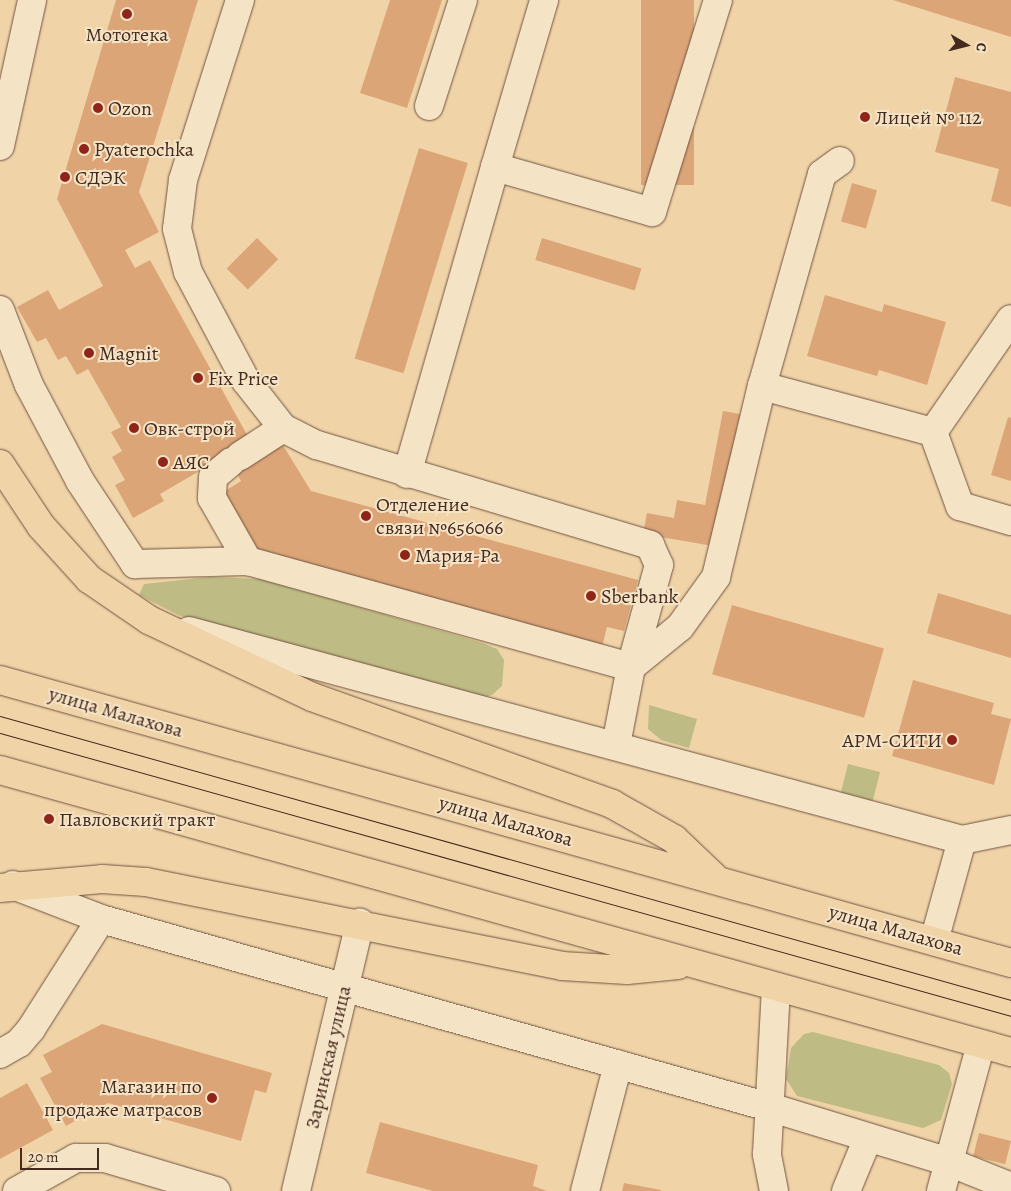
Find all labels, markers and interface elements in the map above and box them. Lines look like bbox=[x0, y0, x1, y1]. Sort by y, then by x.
marker: Мототека bbox=[121, 8, 133, 20]
north arrow bbox=[941, 20, 991, 70]
place label: Мототека bbox=[86, 22, 168, 46]
text: С bbox=[971, 42, 991, 53]
place label: Ozon bbox=[108, 96, 152, 120]
marker: Ozon bbox=[92, 102, 104, 114]
place label: Лицей № 112 bbox=[875, 105, 982, 129]
marker: Лицей № 112 bbox=[859, 111, 871, 123]
place label: Pyaterochka bbox=[94, 137, 194, 161]
marker: Pyaterochka bbox=[78, 143, 90, 155]
place label: СДЭК bbox=[75, 165, 125, 189]
marker: СДЭК bbox=[59, 171, 71, 183]
place label: Magnit bbox=[99, 341, 158, 365]
marker: Magnit bbox=[83, 347, 95, 359]
place label: Fix Price bbox=[208, 366, 278, 390]
marker: Fix Price bbox=[192, 372, 204, 384]
place label: Овк-строй bbox=[144, 416, 235, 440]
marker: Овк-строй bbox=[128, 422, 140, 434]
place label: АЯС bbox=[173, 450, 209, 474]
marker: АЯС bbox=[157, 456, 169, 468]
place label: Отделение связи №656066 bbox=[376, 492, 503, 539]
marker: Отделение связи №656066 bbox=[360, 510, 372, 522]
place label: Мария-Ра bbox=[415, 543, 500, 567]
marker: Мария-Ра bbox=[399, 549, 411, 561]
place label: Sberbank bbox=[601, 584, 679, 608]
marker: Sberbank bbox=[585, 590, 597, 602]
street label: улица Малахова bbox=[46, 681, 186, 743]
place label: АРМ-СИТИ bbox=[842, 728, 942, 752]
marker: АРМ-СИТИ bbox=[946, 734, 958, 746]
street label: улица Малахова bbox=[436, 790, 576, 852]
place label: Павловский тракт bbox=[59, 807, 215, 831]
marker: Павловский тракт bbox=[43, 813, 55, 825]
street label: улица Малахова bbox=[826, 899, 966, 961]
street label: Заринская улица bbox=[300, 983, 356, 1131]
place label: Магазин по продаже матрасов bbox=[44, 1074, 202, 1121]
marker: Магазин по продаже матрасов bbox=[206, 1092, 218, 1104]
scale bar bbox=[22, 1138, 101, 1170]
text: 20 m bbox=[28, 1147, 59, 1167]

